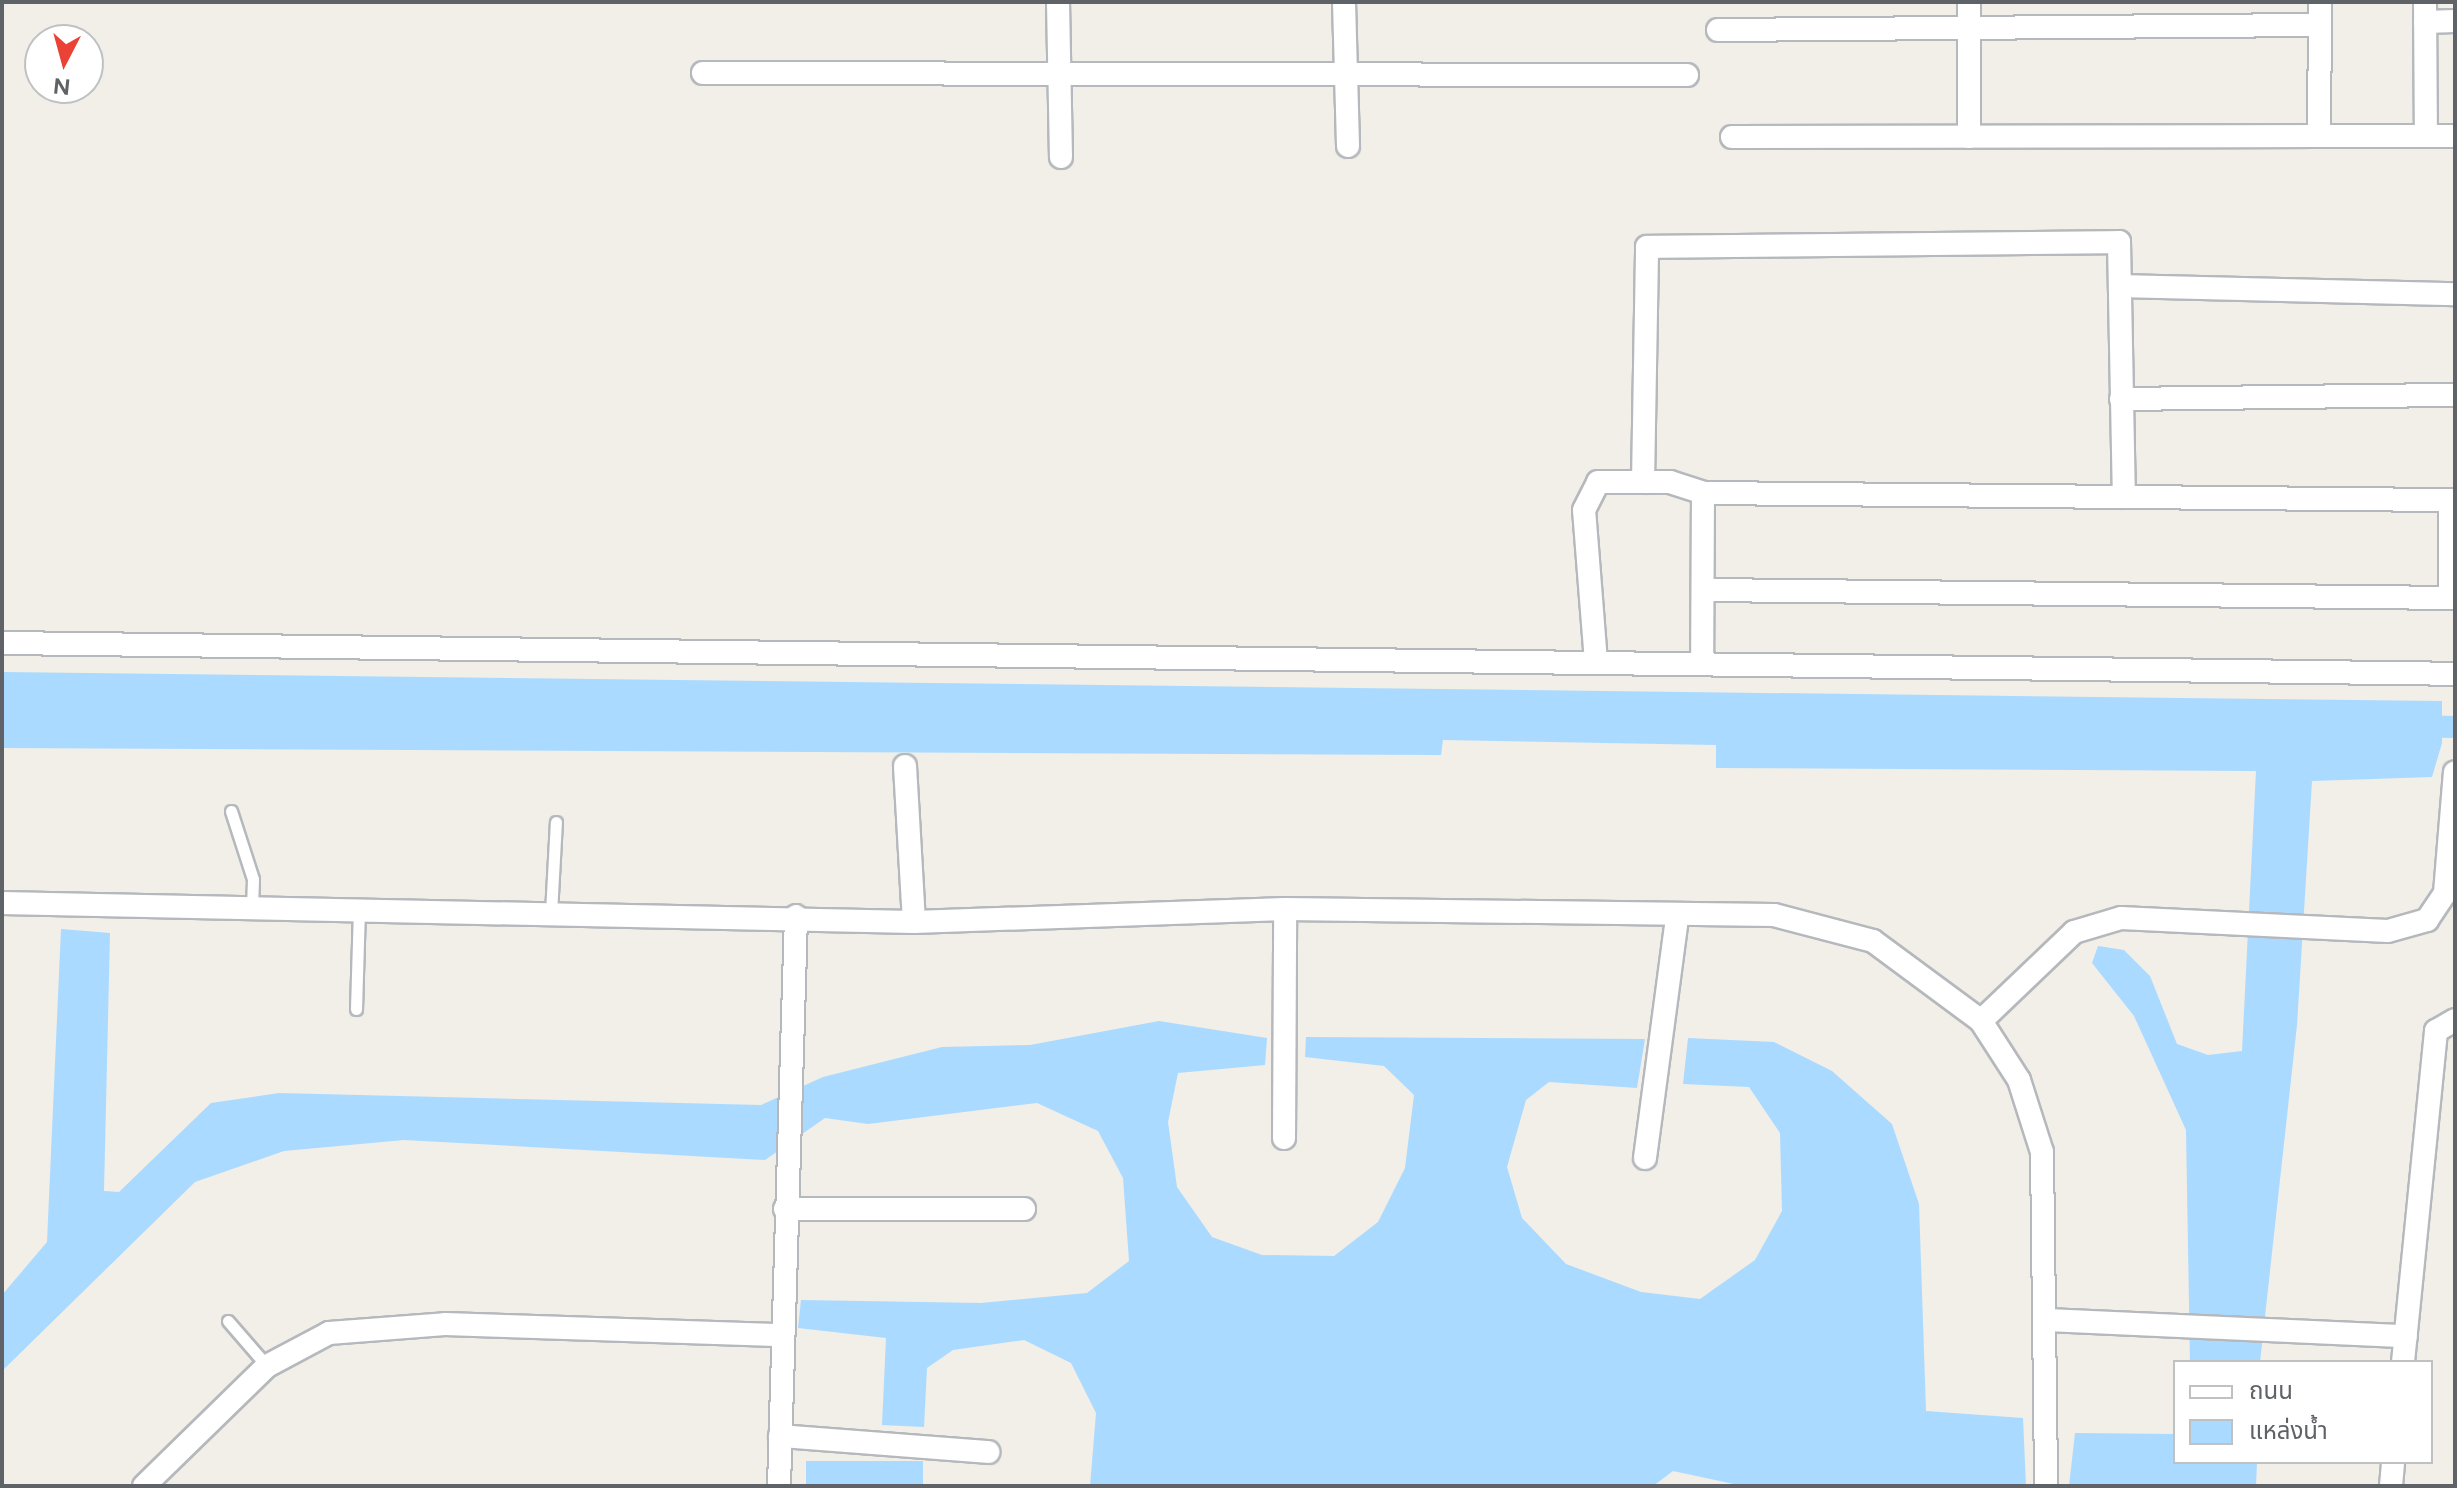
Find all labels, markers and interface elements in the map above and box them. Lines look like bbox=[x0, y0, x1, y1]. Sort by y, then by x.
north arrow bbox=[24, 24, 104, 104]
text: N bbox=[52, 72, 72, 101]
legend bbox=[2173, 1360, 2433, 1464]
text: ถนน bbox=[2249, 1376, 2293, 1405]
text: แหล่งน้ำ bbox=[2249, 1416, 2328, 1445]

